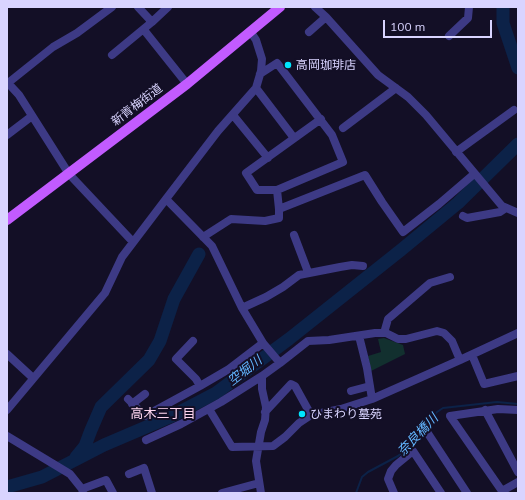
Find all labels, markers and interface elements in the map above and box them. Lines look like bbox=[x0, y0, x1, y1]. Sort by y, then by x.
scale bar bbox=[385, 12, 494, 38]
text: 100 m bbox=[390, 19, 425, 34]
place label: 高岡珈琲店 bbox=[296, 58, 356, 72]
marker: 高岡珈琲店 bbox=[283, 60, 293, 70]
street label: 新青梅街道 bbox=[109, 81, 165, 129]
water label: 空堀川 bbox=[225, 353, 265, 389]
district label: 高木三丁目 bbox=[131, 406, 195, 422]
place label: ひまわり墓苑 bbox=[310, 407, 382, 421]
marker: ひまわり墓苑 bbox=[297, 409, 307, 419]
water label: 奈良橋川 bbox=[394, 411, 442, 459]

